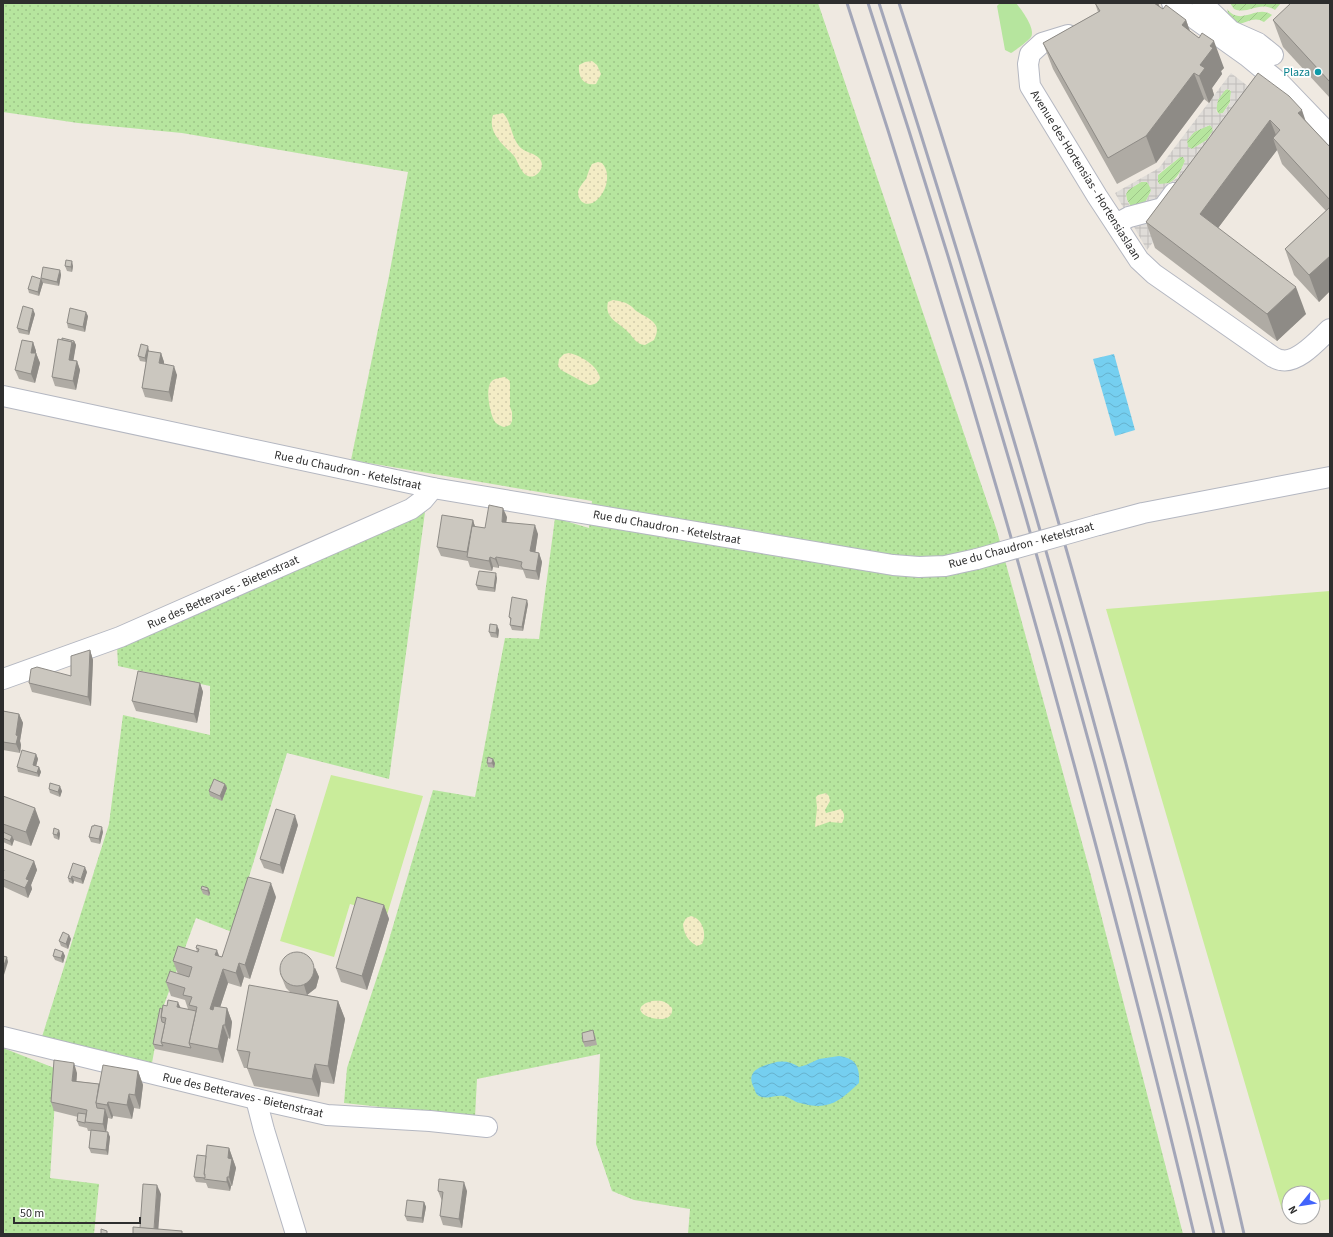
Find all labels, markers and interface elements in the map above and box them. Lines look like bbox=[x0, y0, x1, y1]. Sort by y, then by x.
place label: Plaza bbox=[1283, 64, 1310, 81]
marker: Plaza bbox=[1313, 67, 1323, 77]
street label: Avenue des Hortensias - Hortensiaslaan bbox=[1026, 87, 1145, 264]
street label: Rue du Chaudron - Ketelstraat bbox=[273, 447, 423, 494]
street label: Rue du Chaudron - Ketelstraat bbox=[592, 506, 742, 549]
street label: Rue du Chaudron - Ketelstraat bbox=[947, 518, 1096, 573]
street label: Rue des Betteraves - Bietenstraat bbox=[145, 551, 302, 634]
street label: Rue des Betteraves - Bietenstraat bbox=[161, 1069, 325, 1122]
north arrow bbox=[1281, 1185, 1321, 1225]
scale bar bbox=[14, 1199, 140, 1225]
text: N bbox=[1284, 1203, 1301, 1217]
text: 50 m bbox=[20, 1205, 44, 1222]

